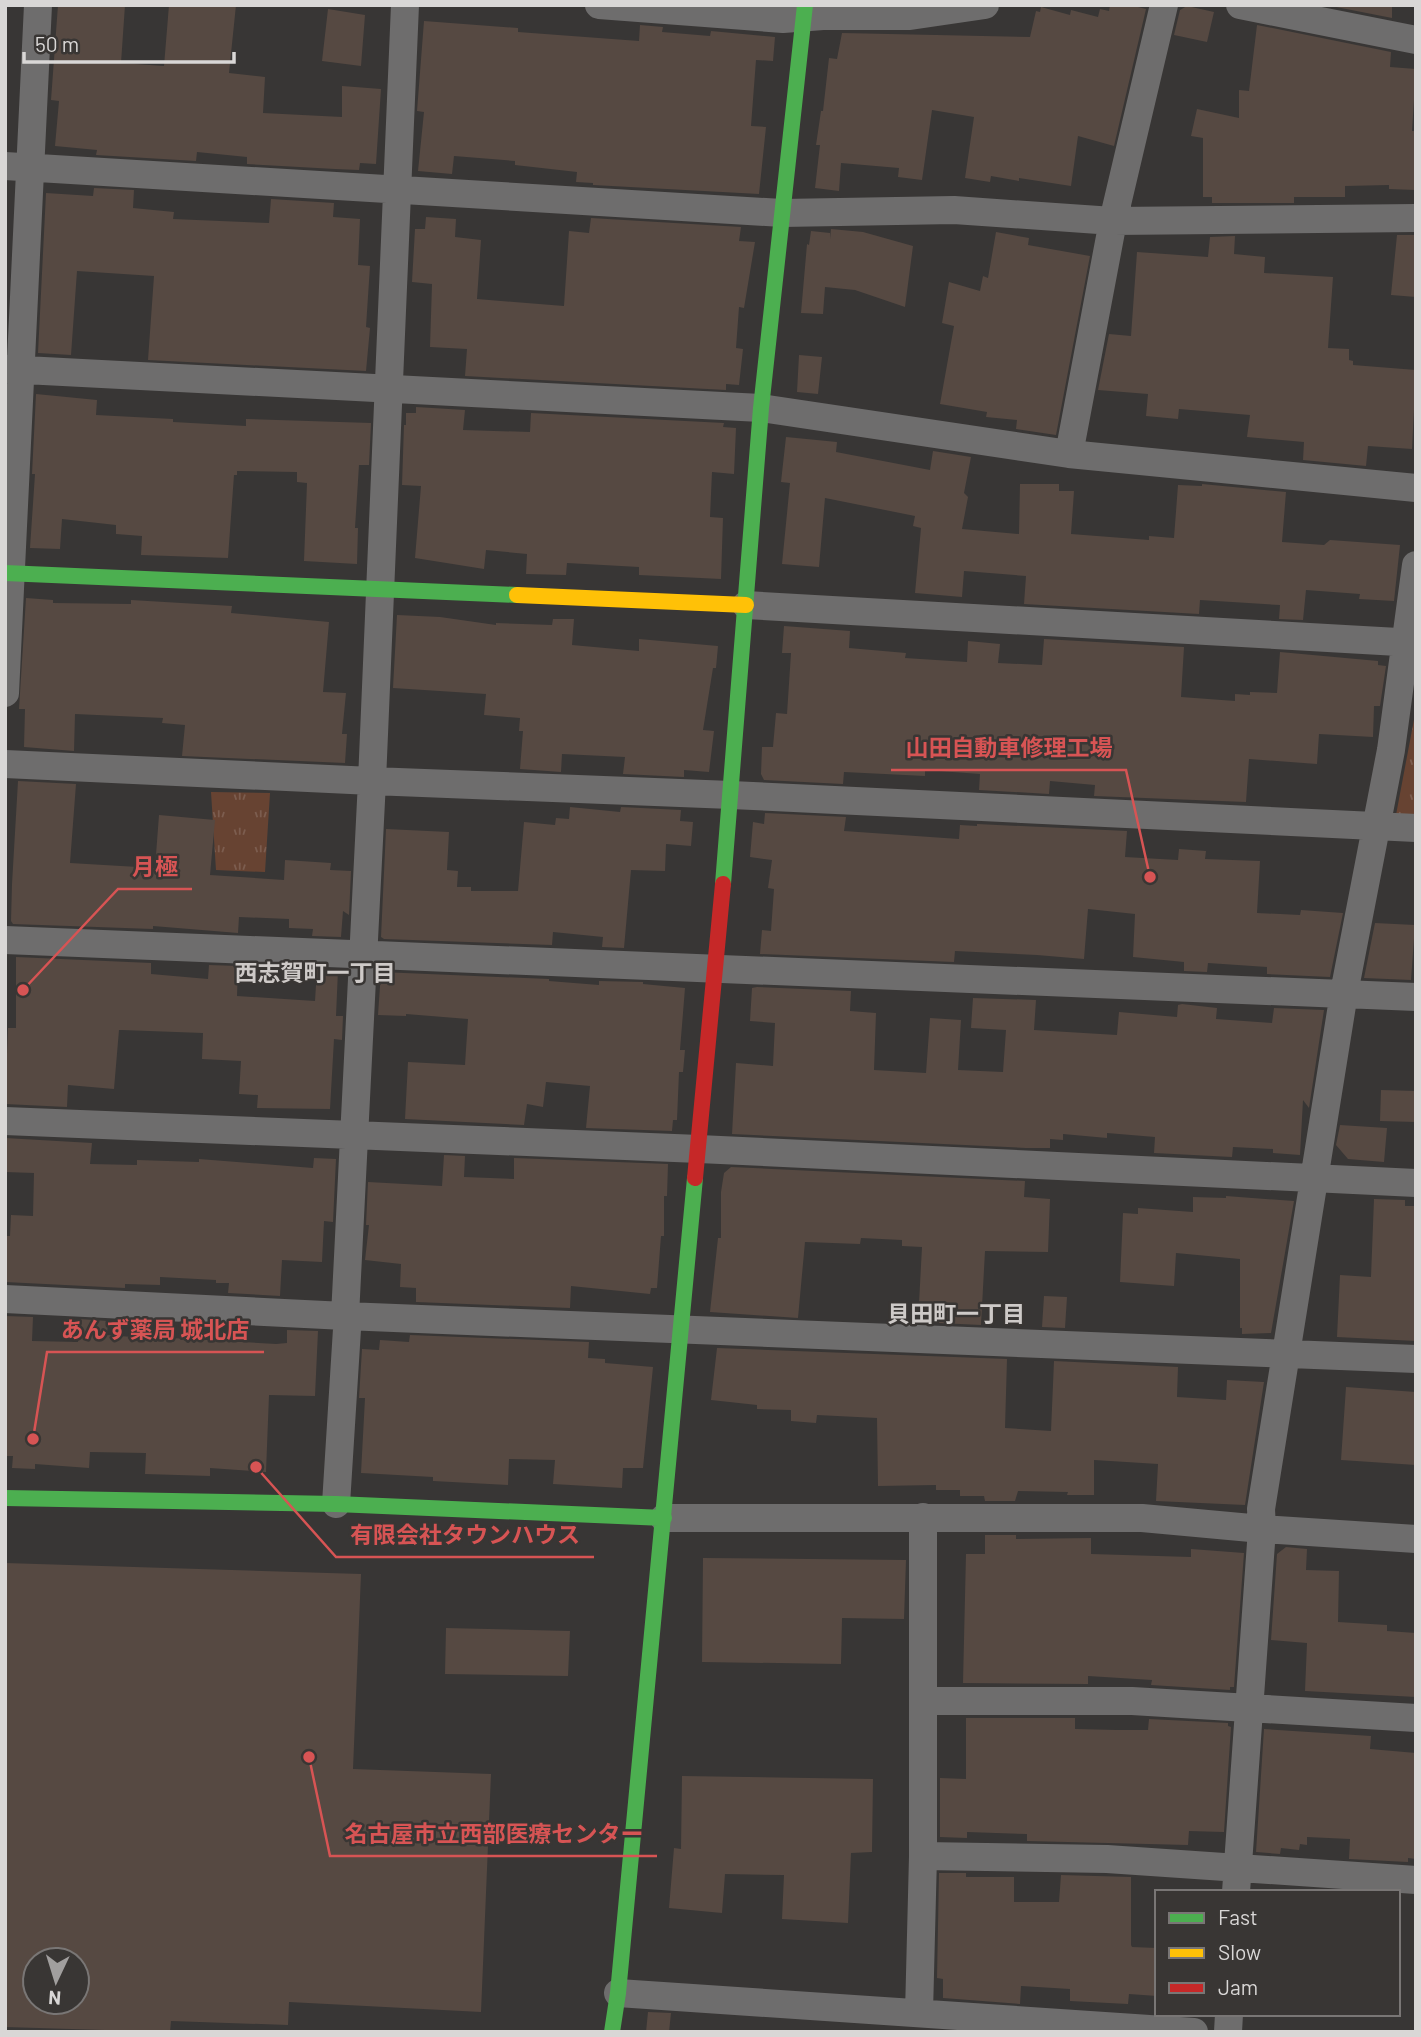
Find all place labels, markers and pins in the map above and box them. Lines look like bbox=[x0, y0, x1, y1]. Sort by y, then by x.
callout: 山田自動車修理工場 bbox=[891, 726, 1126, 770]
callout: 月極 bbox=[118, 845, 192, 889]
callout: あんず薬局 城北店 bbox=[47, 1308, 264, 1352]
callout: 有限会社タウンハウス bbox=[336, 1513, 594, 1557]
callout: 名古屋市立西部医療センター bbox=[330, 1812, 657, 1856]

